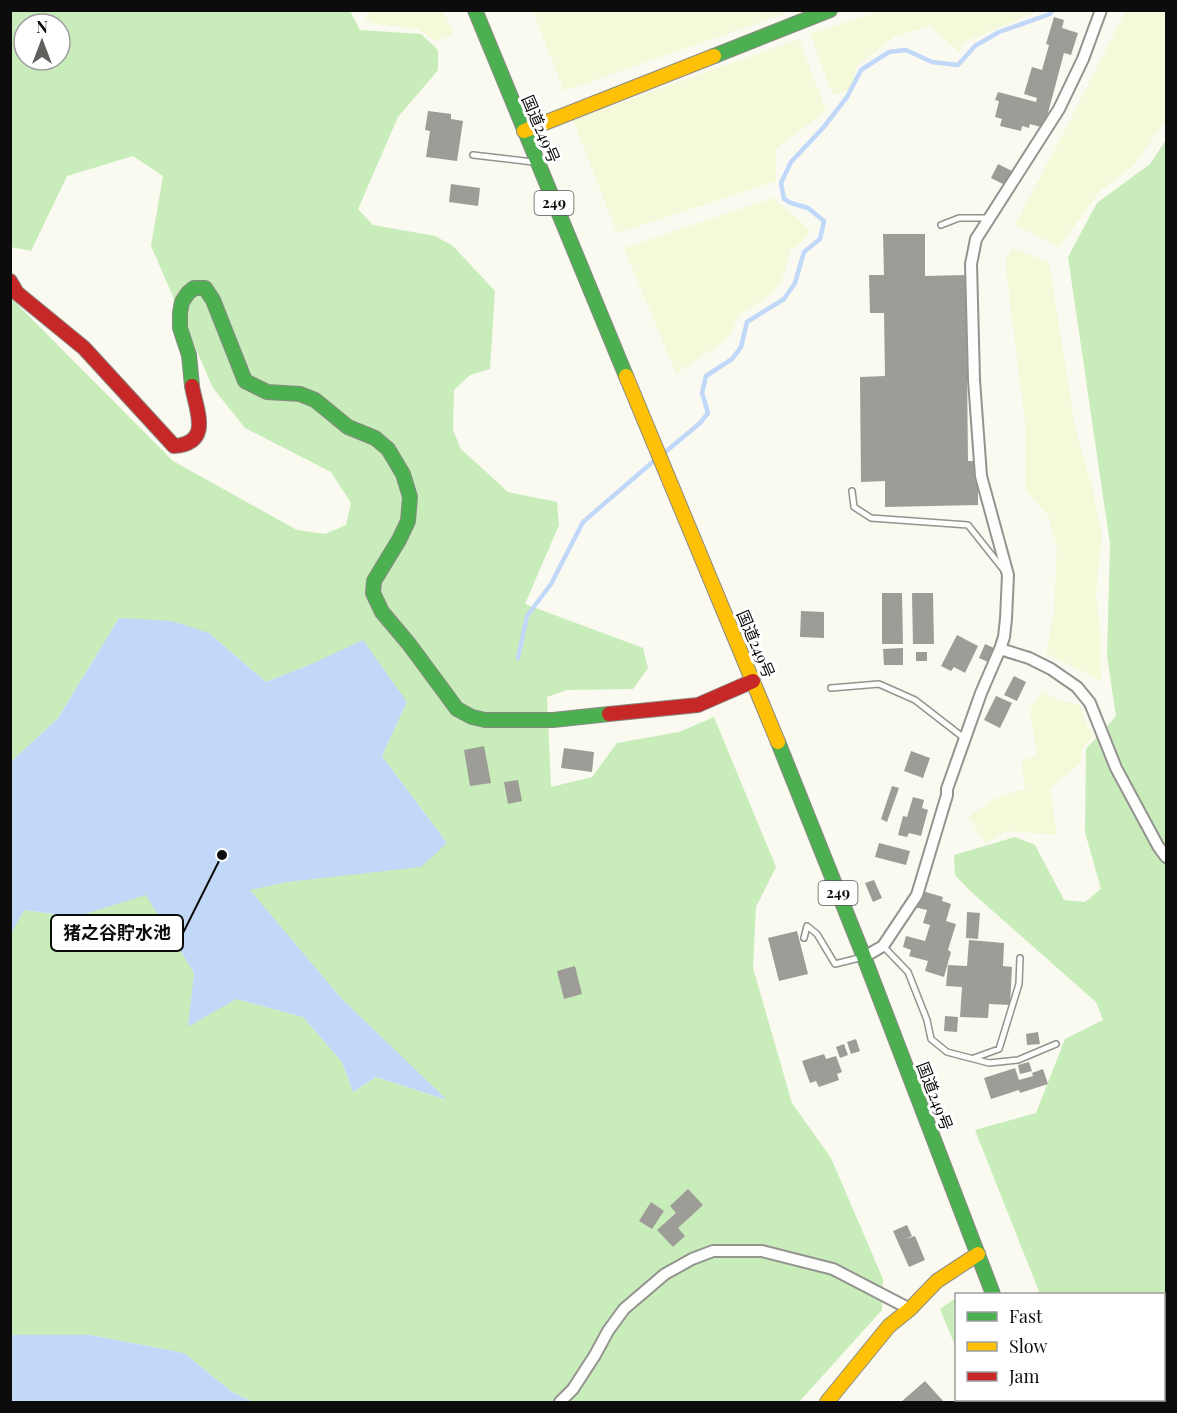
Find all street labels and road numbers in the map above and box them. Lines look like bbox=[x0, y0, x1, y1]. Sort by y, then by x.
street label: 国道249号 bbox=[518, 92, 565, 166]
road number: 249 bbox=[534, 191, 574, 215]
street label: 国道249号 bbox=[733, 607, 780, 681]
road number: 249 bbox=[818, 881, 858, 905]
street label: 国道249号 bbox=[913, 1059, 958, 1133]

